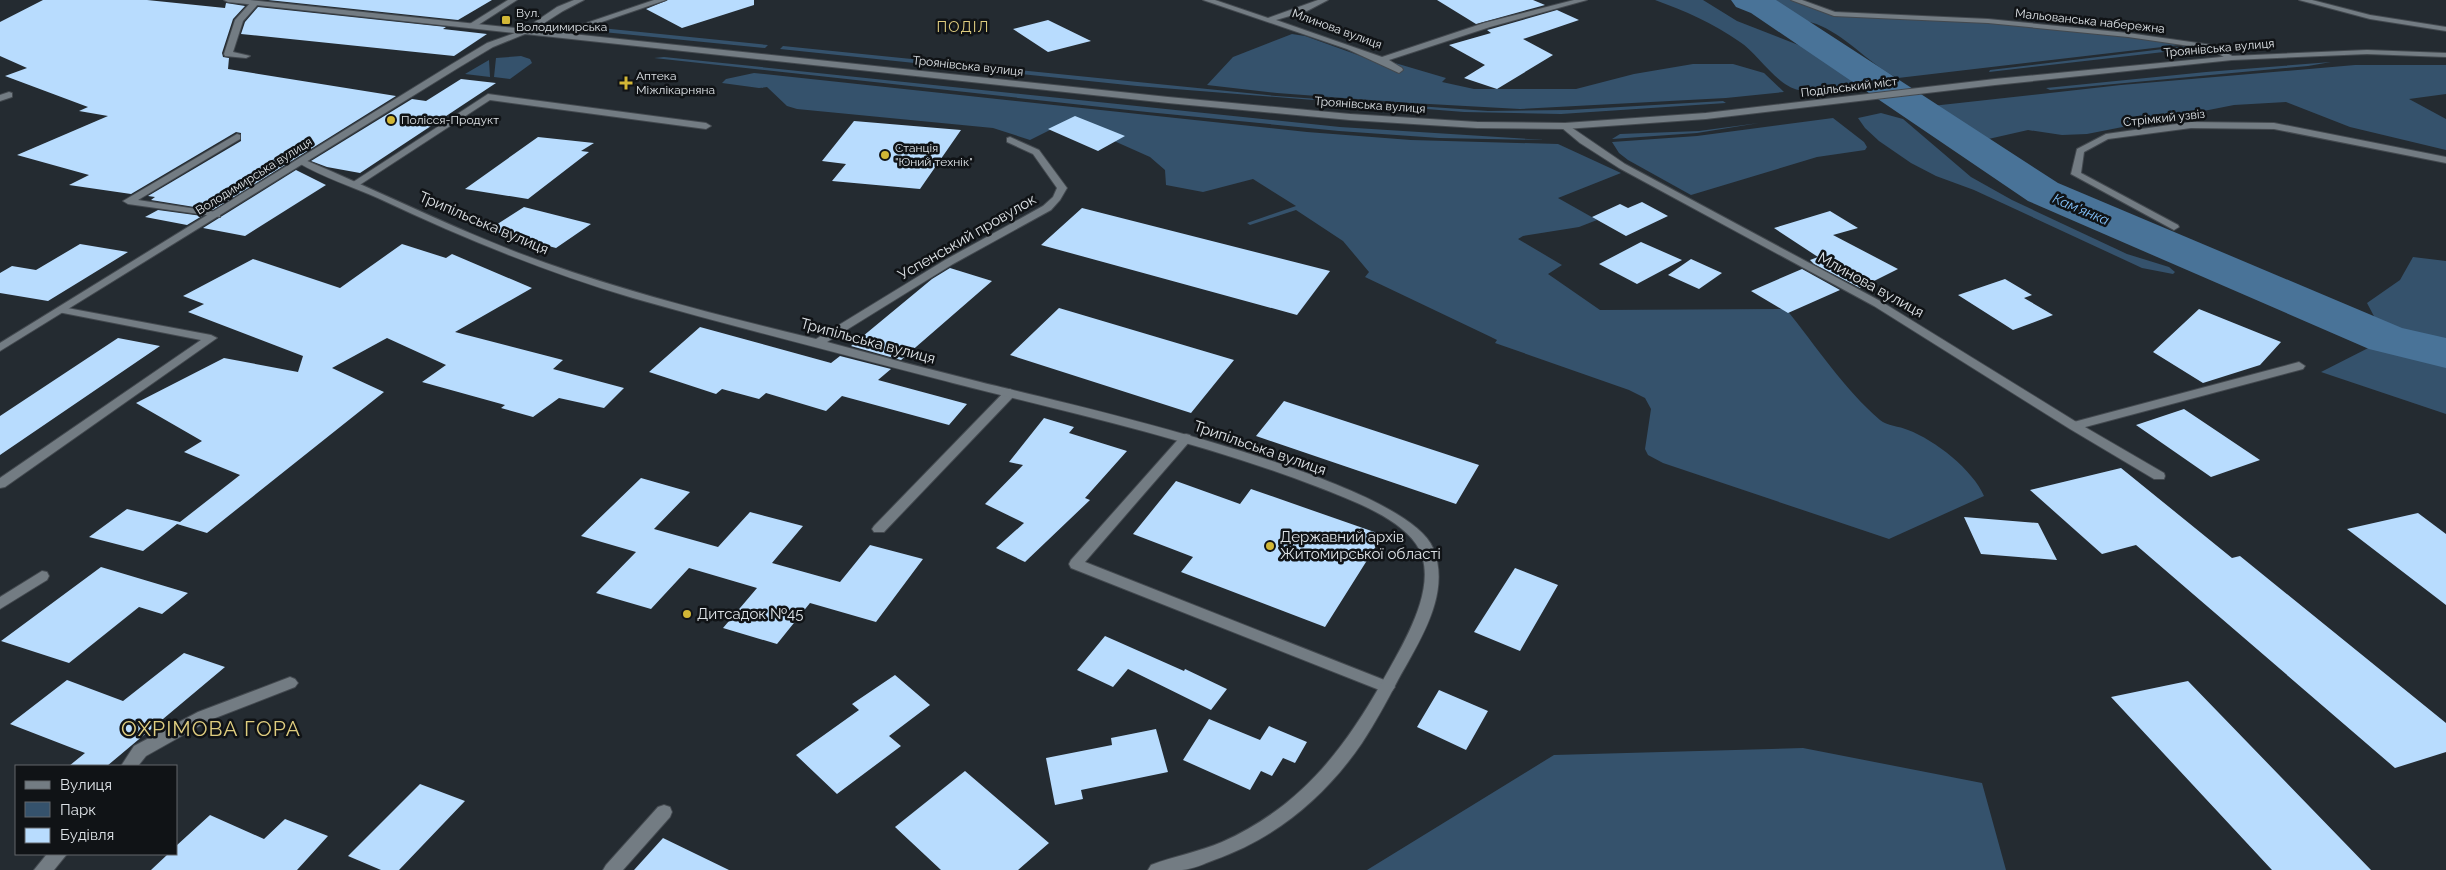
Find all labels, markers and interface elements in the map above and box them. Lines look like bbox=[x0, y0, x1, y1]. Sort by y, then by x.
place label: Вул. Володимирська bbox=[516, 6, 607, 34]
street label: Млинова вулиця bbox=[1290, 6, 1384, 52]
street label: Мальованська набережна bbox=[2014, 6, 2166, 36]
marker: Вул. Володимирська bbox=[500, 14, 512, 26]
district label: ПОДІЛ bbox=[937, 18, 989, 36]
street label: Троянівська вулиця bbox=[2163, 36, 2275, 60]
street label: Троянівська вулиця bbox=[912, 53, 1024, 79]
place label: Аптека Міжлікарняна bbox=[636, 69, 715, 97]
street label: Подільський міст bbox=[1800, 74, 1898, 100]
marker: Аптека Міжлікарняна bbox=[620, 77, 632, 89]
street label: Троянівська вулиця bbox=[1314, 94, 1426, 116]
street label: Стрімкий узвіз bbox=[2122, 107, 2206, 129]
place label: Полісся-Продукт bbox=[401, 113, 499, 127]
marker: Полісся-Продукт bbox=[385, 114, 397, 126]
street label: Володимирська вулиця bbox=[193, 134, 315, 218]
place label: Станція "Юний технік" bbox=[895, 141, 973, 169]
marker: Станція "Юний технік" bbox=[879, 149, 891, 161]
street label: Трипільська вулиця bbox=[417, 188, 551, 258]
street label: Успенський провулок bbox=[895, 190, 1040, 284]
water label: Кам'янка bbox=[2051, 190, 2111, 228]
street label: Млинова вулиця bbox=[1815, 248, 1927, 322]
street label: Трипільська вулиця bbox=[799, 314, 937, 368]
street label: Трипільська вулиця bbox=[1191, 417, 1329, 479]
place label: Державний архів Житомирської області bbox=[1280, 528, 1441, 563]
marker: Державний архів Житомирської області bbox=[1264, 540, 1276, 552]
place label: Дитсадок №45 bbox=[697, 605, 803, 623]
marker: Дитсадок №45 bbox=[681, 608, 693, 620]
district label: ОХРІМОВА ГОРА bbox=[121, 716, 301, 741]
legend bbox=[15, 765, 178, 855]
text: Вулиця bbox=[60, 776, 112, 794]
text: Парк bbox=[60, 801, 96, 819]
text: Будівля bbox=[60, 826, 114, 844]

